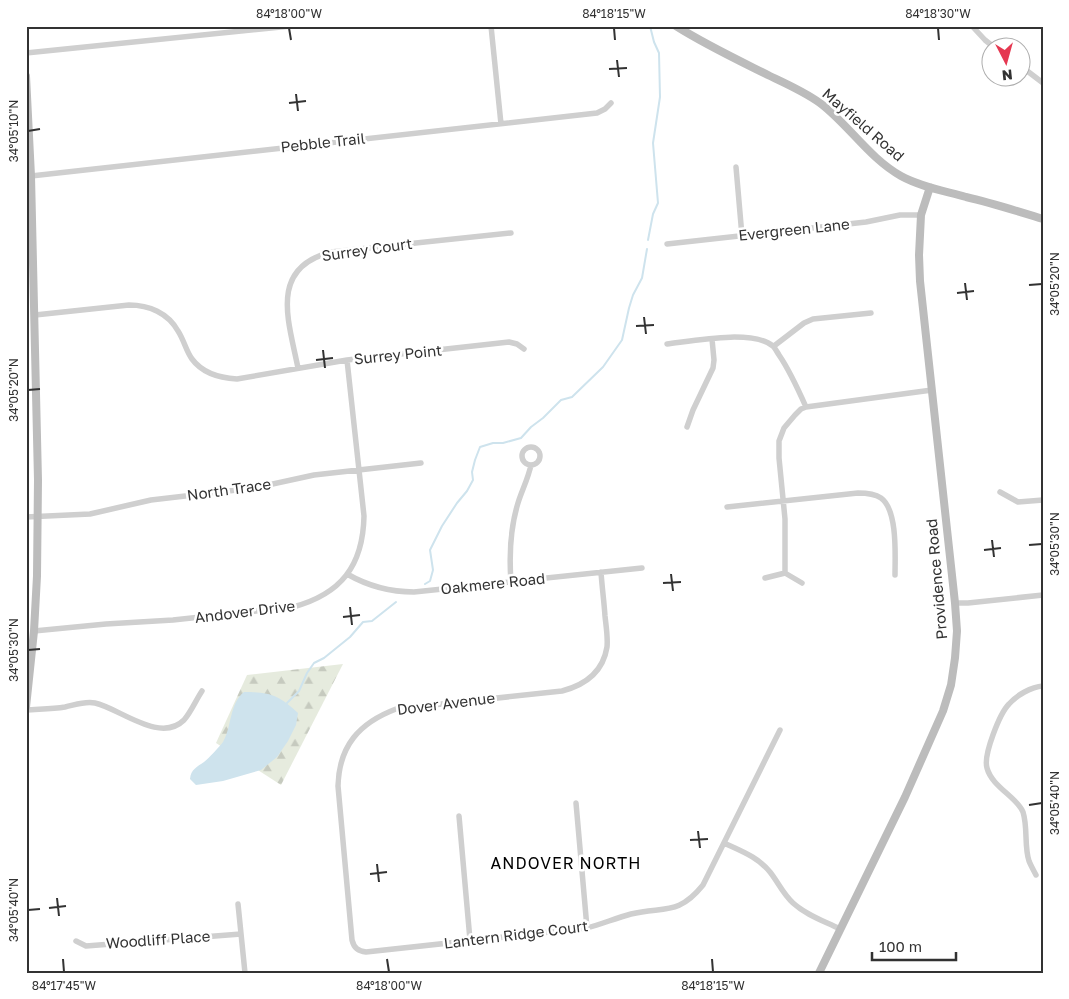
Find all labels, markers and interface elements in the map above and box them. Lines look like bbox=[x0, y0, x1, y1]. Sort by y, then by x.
text: 84°18'00"W bbox=[256, 6, 322, 21]
text: 84°18'15"W bbox=[582, 6, 646, 21]
text: 84°18'30"W bbox=[905, 6, 971, 21]
north arrow bbox=[982, 38, 1032, 88]
text: N bbox=[1001, 66, 1014, 84]
street label: Mayfield Road bbox=[819, 84, 908, 165]
text: 34°05'10"N bbox=[6, 100, 21, 162]
street label: Pebble Trail bbox=[280, 129, 366, 155]
street label: Evergreen Lane bbox=[737, 214, 851, 244]
street label: Surrey Court bbox=[320, 234, 413, 264]
text: 34°05'20"N bbox=[1047, 252, 1062, 316]
street label: Surrey Point bbox=[353, 340, 443, 368]
text: 34°05'20"N bbox=[6, 358, 21, 422]
street label: North Trace bbox=[186, 474, 272, 504]
text: 34°05'30"N bbox=[1047, 512, 1062, 576]
street label: Providence Road bbox=[922, 518, 950, 640]
street label: Oakmere Road bbox=[440, 569, 546, 597]
street label: Andover Drive bbox=[194, 596, 296, 626]
text: 34°05'30"N bbox=[6, 618, 21, 682]
street label: Dover Avenue bbox=[396, 688, 496, 718]
text: 34°05'40"N bbox=[1047, 771, 1062, 835]
district label: ANDOVER NORTH bbox=[491, 853, 641, 873]
text: 34°05'40"N bbox=[6, 878, 21, 942]
street label: Lantern Ridge Court bbox=[443, 916, 589, 952]
street label: Woodliff Place bbox=[105, 926, 211, 952]
scale bar bbox=[872, 929, 955, 961]
text: 100 m bbox=[879, 937, 922, 955]
text: 84°17'45"W bbox=[32, 978, 97, 993]
text: 84°18'00"W bbox=[356, 978, 422, 993]
text: 84°18'15"W bbox=[681, 978, 745, 993]

